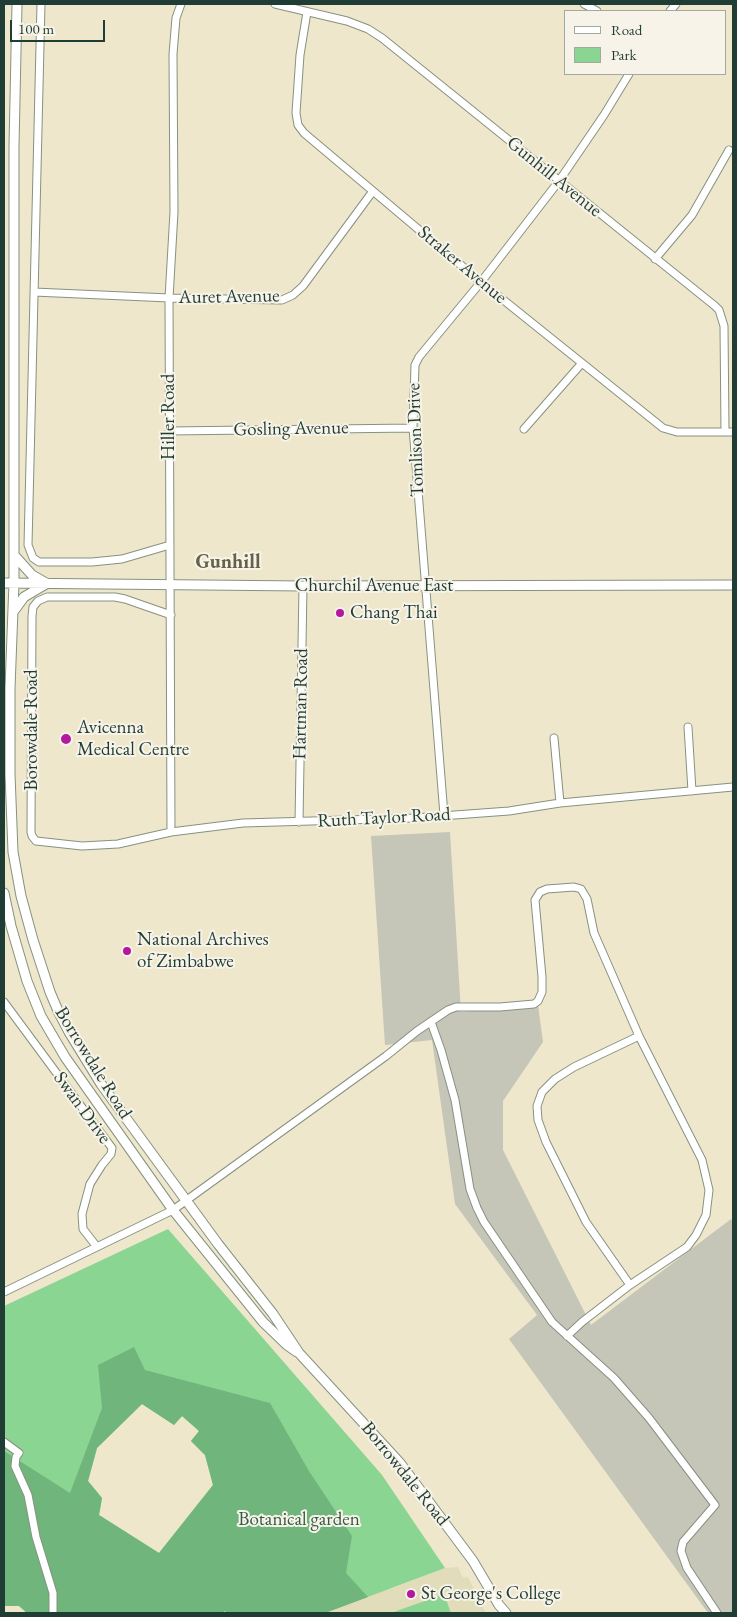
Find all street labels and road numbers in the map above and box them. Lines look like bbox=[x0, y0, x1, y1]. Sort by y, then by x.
street label: Gunhill Avenue bbox=[502, 132, 606, 222]
street label: Straker Avenue bbox=[413, 221, 511, 309]
street label: Auret Avenue bbox=[178, 285, 280, 309]
street label: Hiller Road bbox=[158, 374, 180, 460]
street label: Tomlison Drive bbox=[403, 383, 429, 497]
street label: Gosling Avenue bbox=[233, 417, 349, 441]
street label: Churchil Avenue East bbox=[295, 575, 453, 597]
street label: Hartman Road bbox=[289, 648, 313, 760]
street label: Borowdale Road bbox=[21, 669, 43, 791]
street label: Ruth Taylor Road bbox=[317, 803, 451, 833]
street label: Borrowdale Road bbox=[50, 1003, 136, 1123]
street label: Swan Drive bbox=[48, 1067, 116, 1149]
street label: Borrowdale Road bbox=[356, 1417, 454, 1531]

